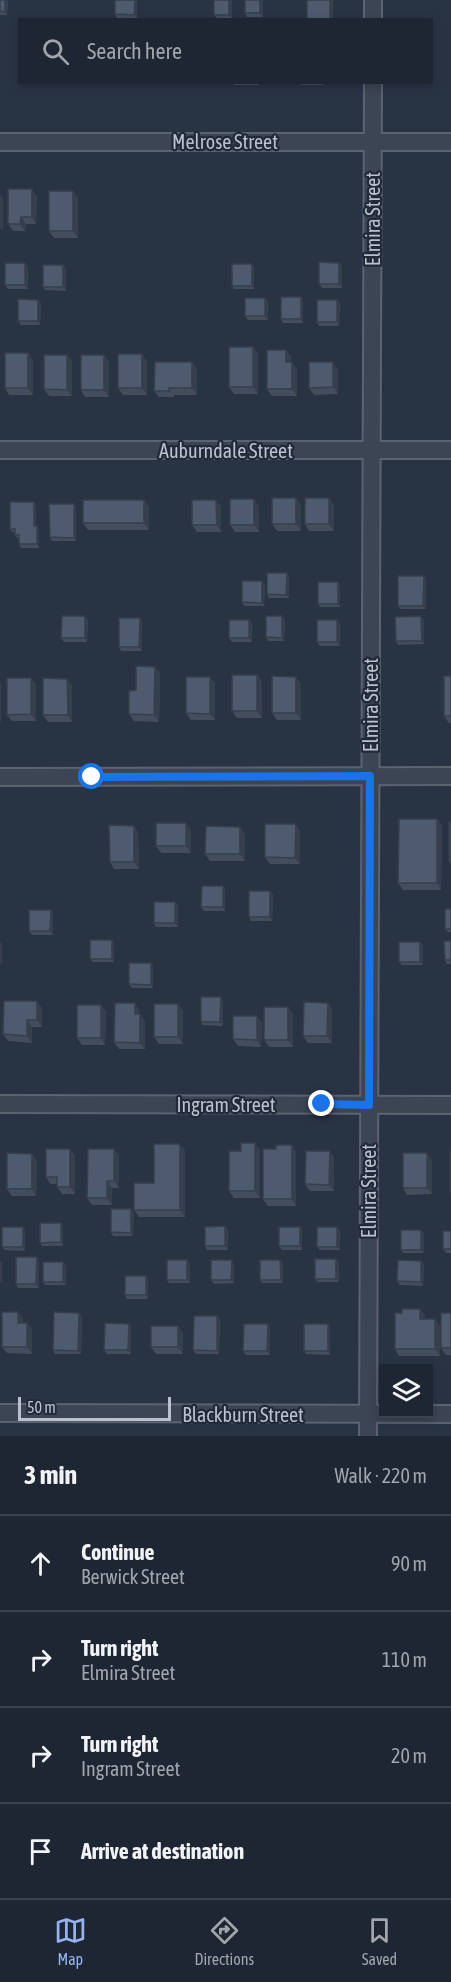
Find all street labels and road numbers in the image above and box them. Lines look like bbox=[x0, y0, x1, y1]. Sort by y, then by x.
street label: Melrose Street bbox=[172, 130, 278, 153]
street label: Elmira Street bbox=[361, 172, 384, 266]
street label: Auburndale Street bbox=[159, 439, 293, 462]
street label: Elmira Street bbox=[359, 658, 382, 752]
street label: Ingram Street bbox=[176, 1093, 276, 1116]
street label: Elmira Street bbox=[357, 1144, 380, 1238]
street label: Blackburn Street bbox=[182, 1403, 304, 1426]

